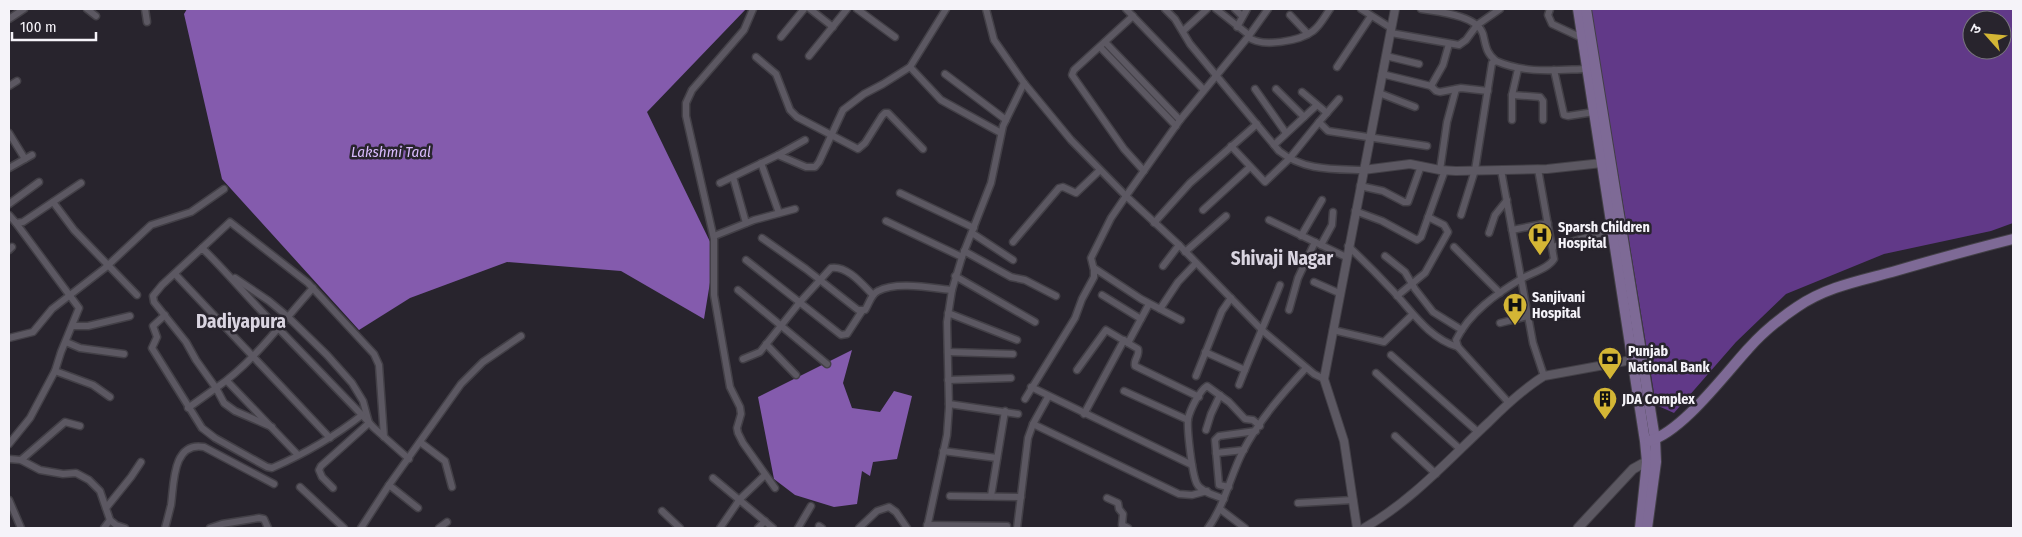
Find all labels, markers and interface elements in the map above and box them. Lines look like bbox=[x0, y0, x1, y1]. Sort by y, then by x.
scale bar bbox=[12, 10, 96, 42]
north arrow bbox=[1962, 10, 2012, 60]
text: 100 m bbox=[20, 18, 57, 36]
text: उ bbox=[1966, 21, 1986, 37]
water label: Lakshmi Taal bbox=[351, 143, 431, 161]
place label: Sparsh Children Hospital bbox=[1558, 219, 1650, 252]
hospital icon: Sparsh Children Hospital bbox=[1527, 222, 1553, 256]
district label: Shivaji Nagar bbox=[1231, 247, 1334, 270]
place label: Sanjivani Hospital bbox=[1532, 289, 1585, 322]
hospital icon: Sanjivani Hospital bbox=[1502, 292, 1528, 326]
district label: Dadiyapura bbox=[196, 310, 286, 333]
place label: Punjab National Bank bbox=[1628, 343, 1710, 376]
bank icon: Punjab National Bank bbox=[1597, 346, 1623, 380]
building icon: JDA Complex bbox=[1592, 386, 1618, 420]
place label: JDA Complex bbox=[1621, 391, 1695, 408]

